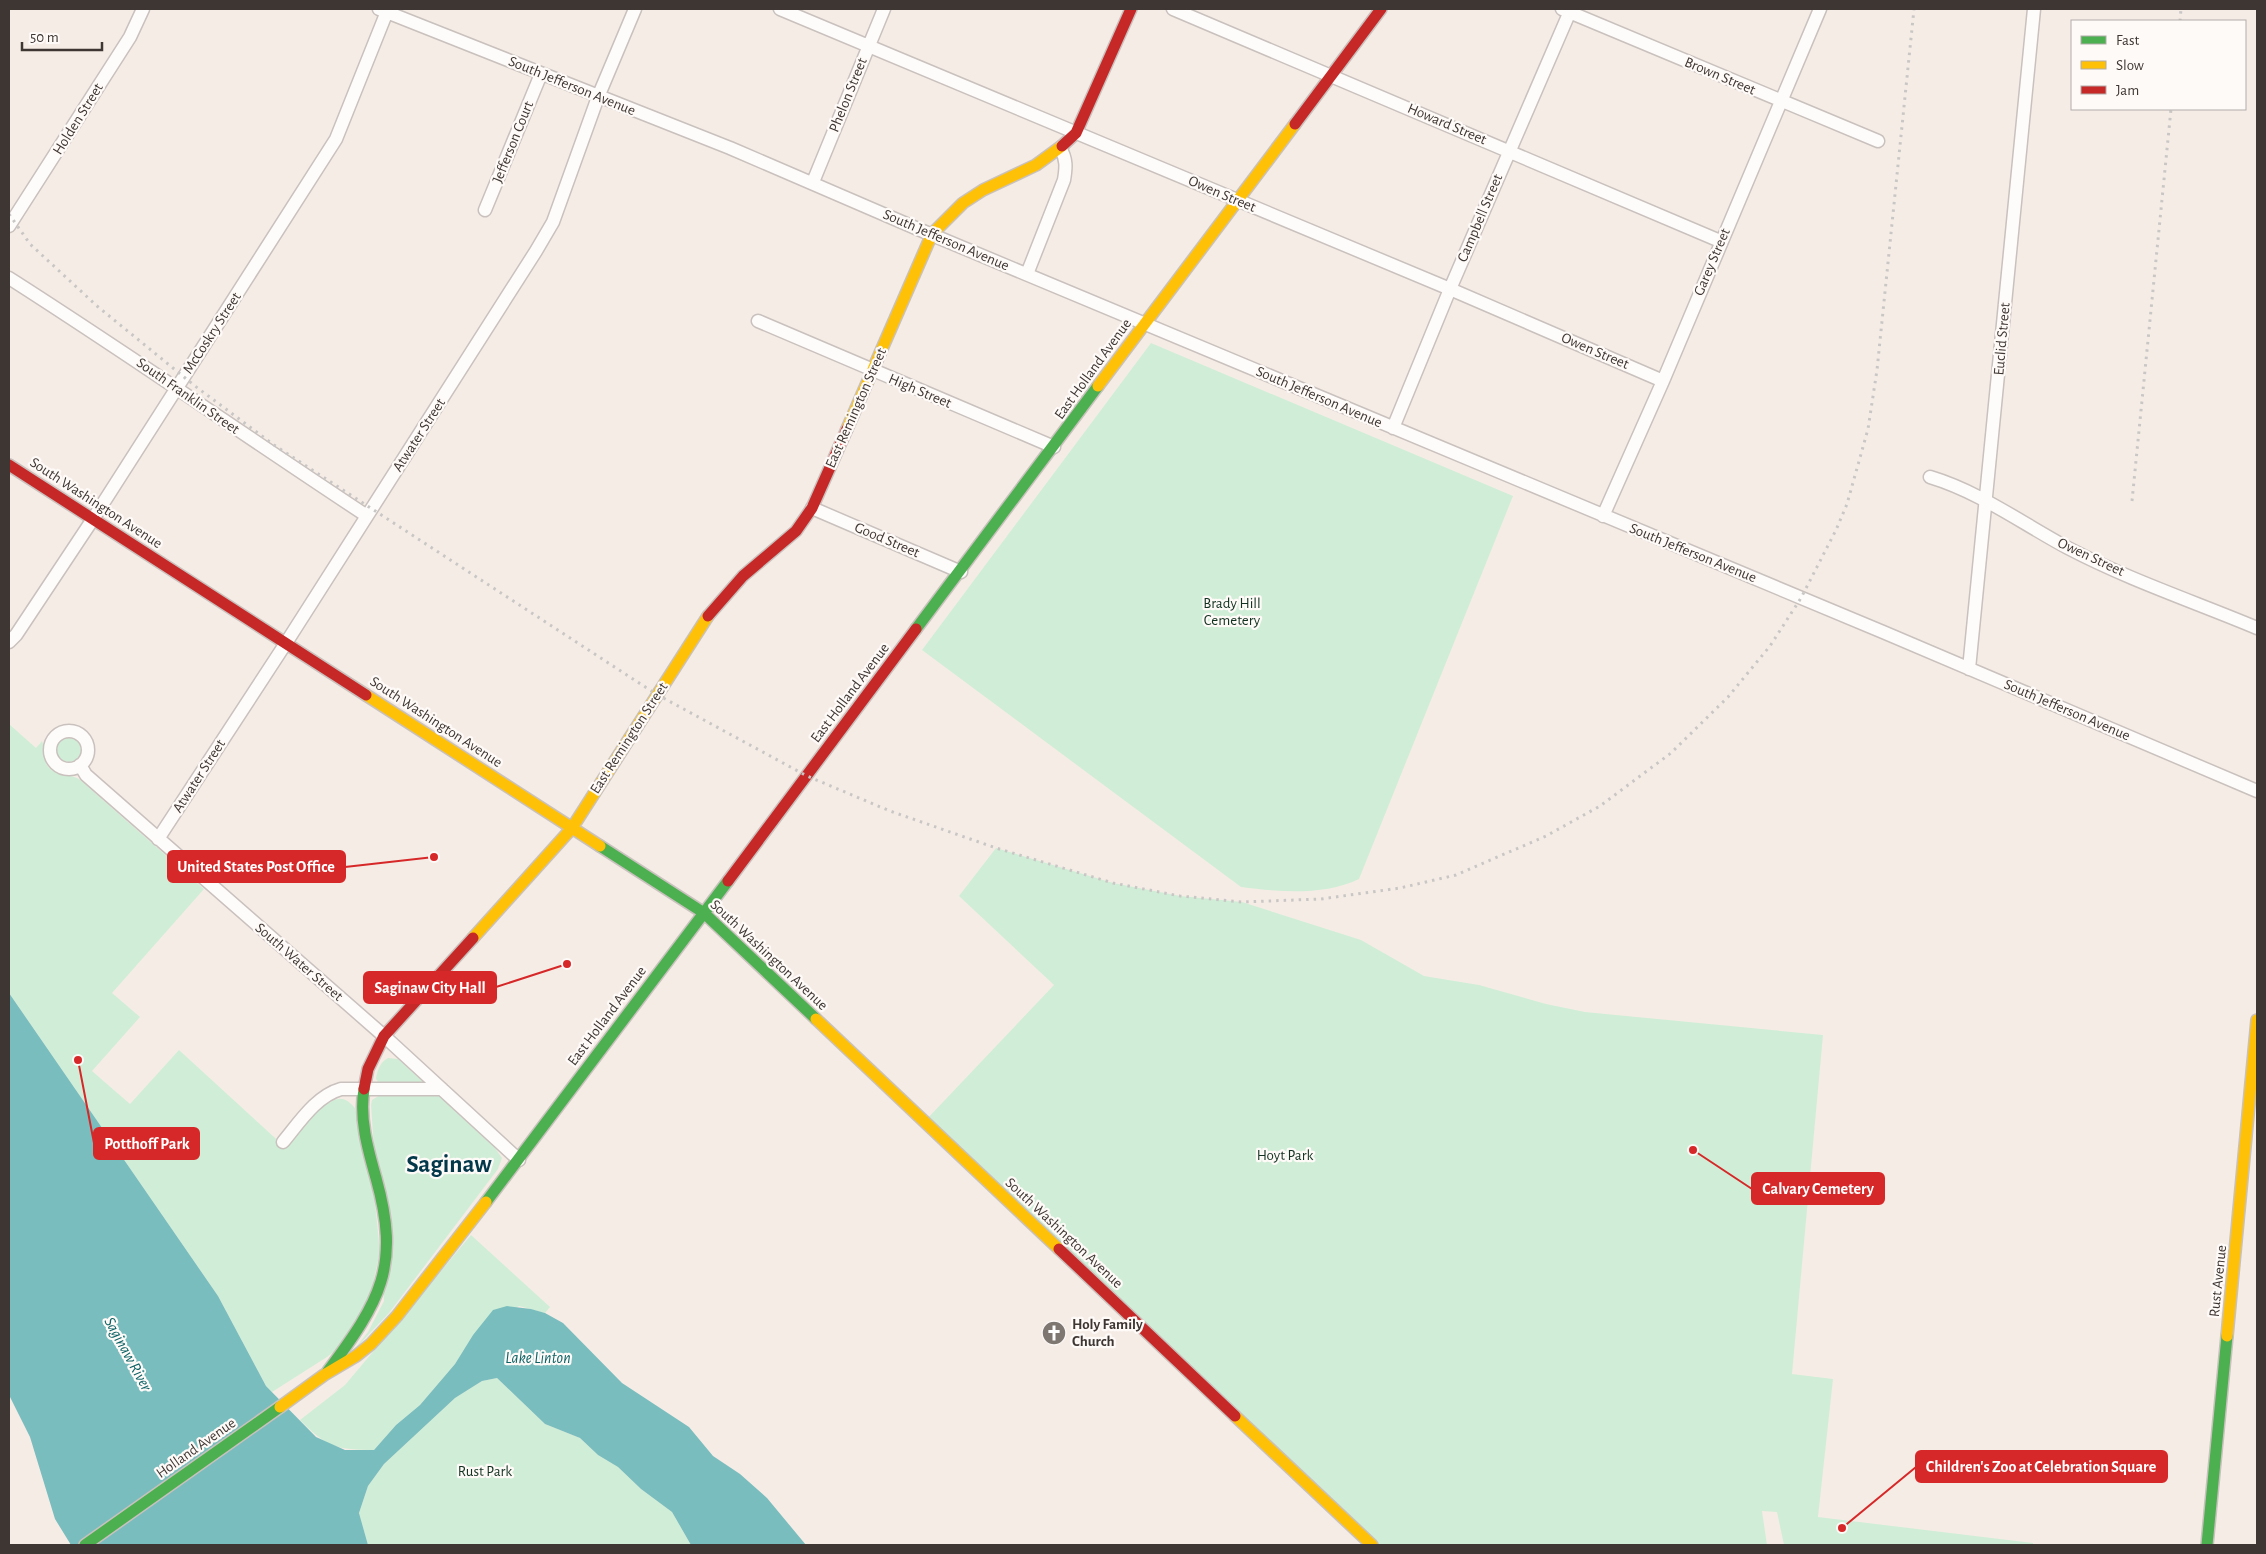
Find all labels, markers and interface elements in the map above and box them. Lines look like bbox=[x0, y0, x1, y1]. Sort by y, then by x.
scale bar bbox=[22, 20, 102, 52]
legend bbox=[2071, 20, 2246, 110]
text: 50 m bbox=[30, 30, 59, 45]
text: Fast bbox=[2116, 33, 2140, 48]
street label: South Jefferson Avenue bbox=[506, 54, 638, 118]
street label: Brown Street bbox=[1682, 54, 1758, 98]
street label: Phelon Street bbox=[826, 55, 870, 134]
text: Slow bbox=[2116, 58, 2144, 73]
street label: Holden Street bbox=[50, 80, 106, 157]
text: Jam bbox=[2116, 83, 2139, 98]
street label: Jefferson Court bbox=[490, 99, 536, 185]
street label: Howard Street bbox=[1405, 101, 1489, 147]
street label: Campbell Street bbox=[1455, 172, 1505, 264]
street label: Owen Street bbox=[1186, 173, 1258, 215]
street label: South Jefferson Avenue bbox=[881, 207, 1011, 273]
street label: Garey Street bbox=[1691, 226, 1733, 298]
street label: McCoskry Street bbox=[180, 289, 244, 376]
street label: Euclid Street bbox=[1991, 302, 2013, 376]
street label: East Holland Avenue bbox=[1052, 316, 1134, 422]
street label: Owen Street bbox=[1559, 330, 1631, 372]
street label: East Remington Street bbox=[823, 346, 889, 470]
street label: South Franklin Street bbox=[134, 355, 242, 437]
street label: South Jefferson Avenue bbox=[1254, 364, 1384, 430]
street label: High Street bbox=[886, 371, 954, 411]
street label: Atwater Street bbox=[390, 395, 448, 474]
street label: South Washington Avenue bbox=[27, 455, 165, 551]
street label: Good Street bbox=[852, 520, 922, 560]
street label: South Jefferson Avenue bbox=[1627, 521, 1759, 585]
street label: Owen Street bbox=[2055, 535, 2127, 579]
park label: Brady Hill Cemetery bbox=[1203, 596, 1261, 628]
street label: East Holland Avenue bbox=[808, 641, 892, 745]
street label: South Washington Avenue bbox=[367, 674, 505, 770]
street label: South Jefferson Avenue bbox=[2002, 677, 2132, 743]
street label: East Remington Street bbox=[587, 679, 671, 796]
street label: Atwater Street bbox=[170, 736, 228, 815]
callout: United States Post Office bbox=[168, 851, 345, 882]
text: United States Post Office bbox=[177, 859, 335, 875]
street label: South Washington Avenue bbox=[708, 897, 831, 1013]
street label: South Water Street bbox=[252, 920, 346, 1004]
street label: East Holland Avenue bbox=[565, 964, 649, 1068]
callout: Saginaw City Hall bbox=[364, 972, 496, 1003]
text: Saginaw City Hall bbox=[374, 980, 486, 997]
callout: Potthoff Park bbox=[94, 1128, 199, 1159]
text: Potthoff Park bbox=[104, 1136, 190, 1152]
park label: Hoyt Park bbox=[1257, 1148, 1313, 1163]
district label: Saginaw bbox=[406, 1152, 492, 1177]
callout: Calvary Cemetery bbox=[1752, 1173, 1884, 1204]
street label: South Washington Avenue bbox=[1003, 1175, 1126, 1291]
text: Calvary Cemetery bbox=[1762, 1181, 1875, 1198]
street label: Rust Avenue bbox=[2207, 1244, 2229, 1318]
water label: Saginaw River bbox=[101, 1315, 155, 1394]
place label: Holy Family Church bbox=[1072, 1317, 1143, 1349]
church icon: Holy Family Church bbox=[1041, 1320, 1067, 1346]
water label: Lake Linton bbox=[505, 1350, 571, 1366]
street label: Holland Avenue bbox=[154, 1415, 239, 1481]
callout: Children's Zoo at Celebration Square bbox=[1916, 1451, 2167, 1482]
text: Children's Zoo at Celebration Square bbox=[1926, 1459, 2157, 1475]
park label: Rust Park bbox=[458, 1464, 512, 1479]

